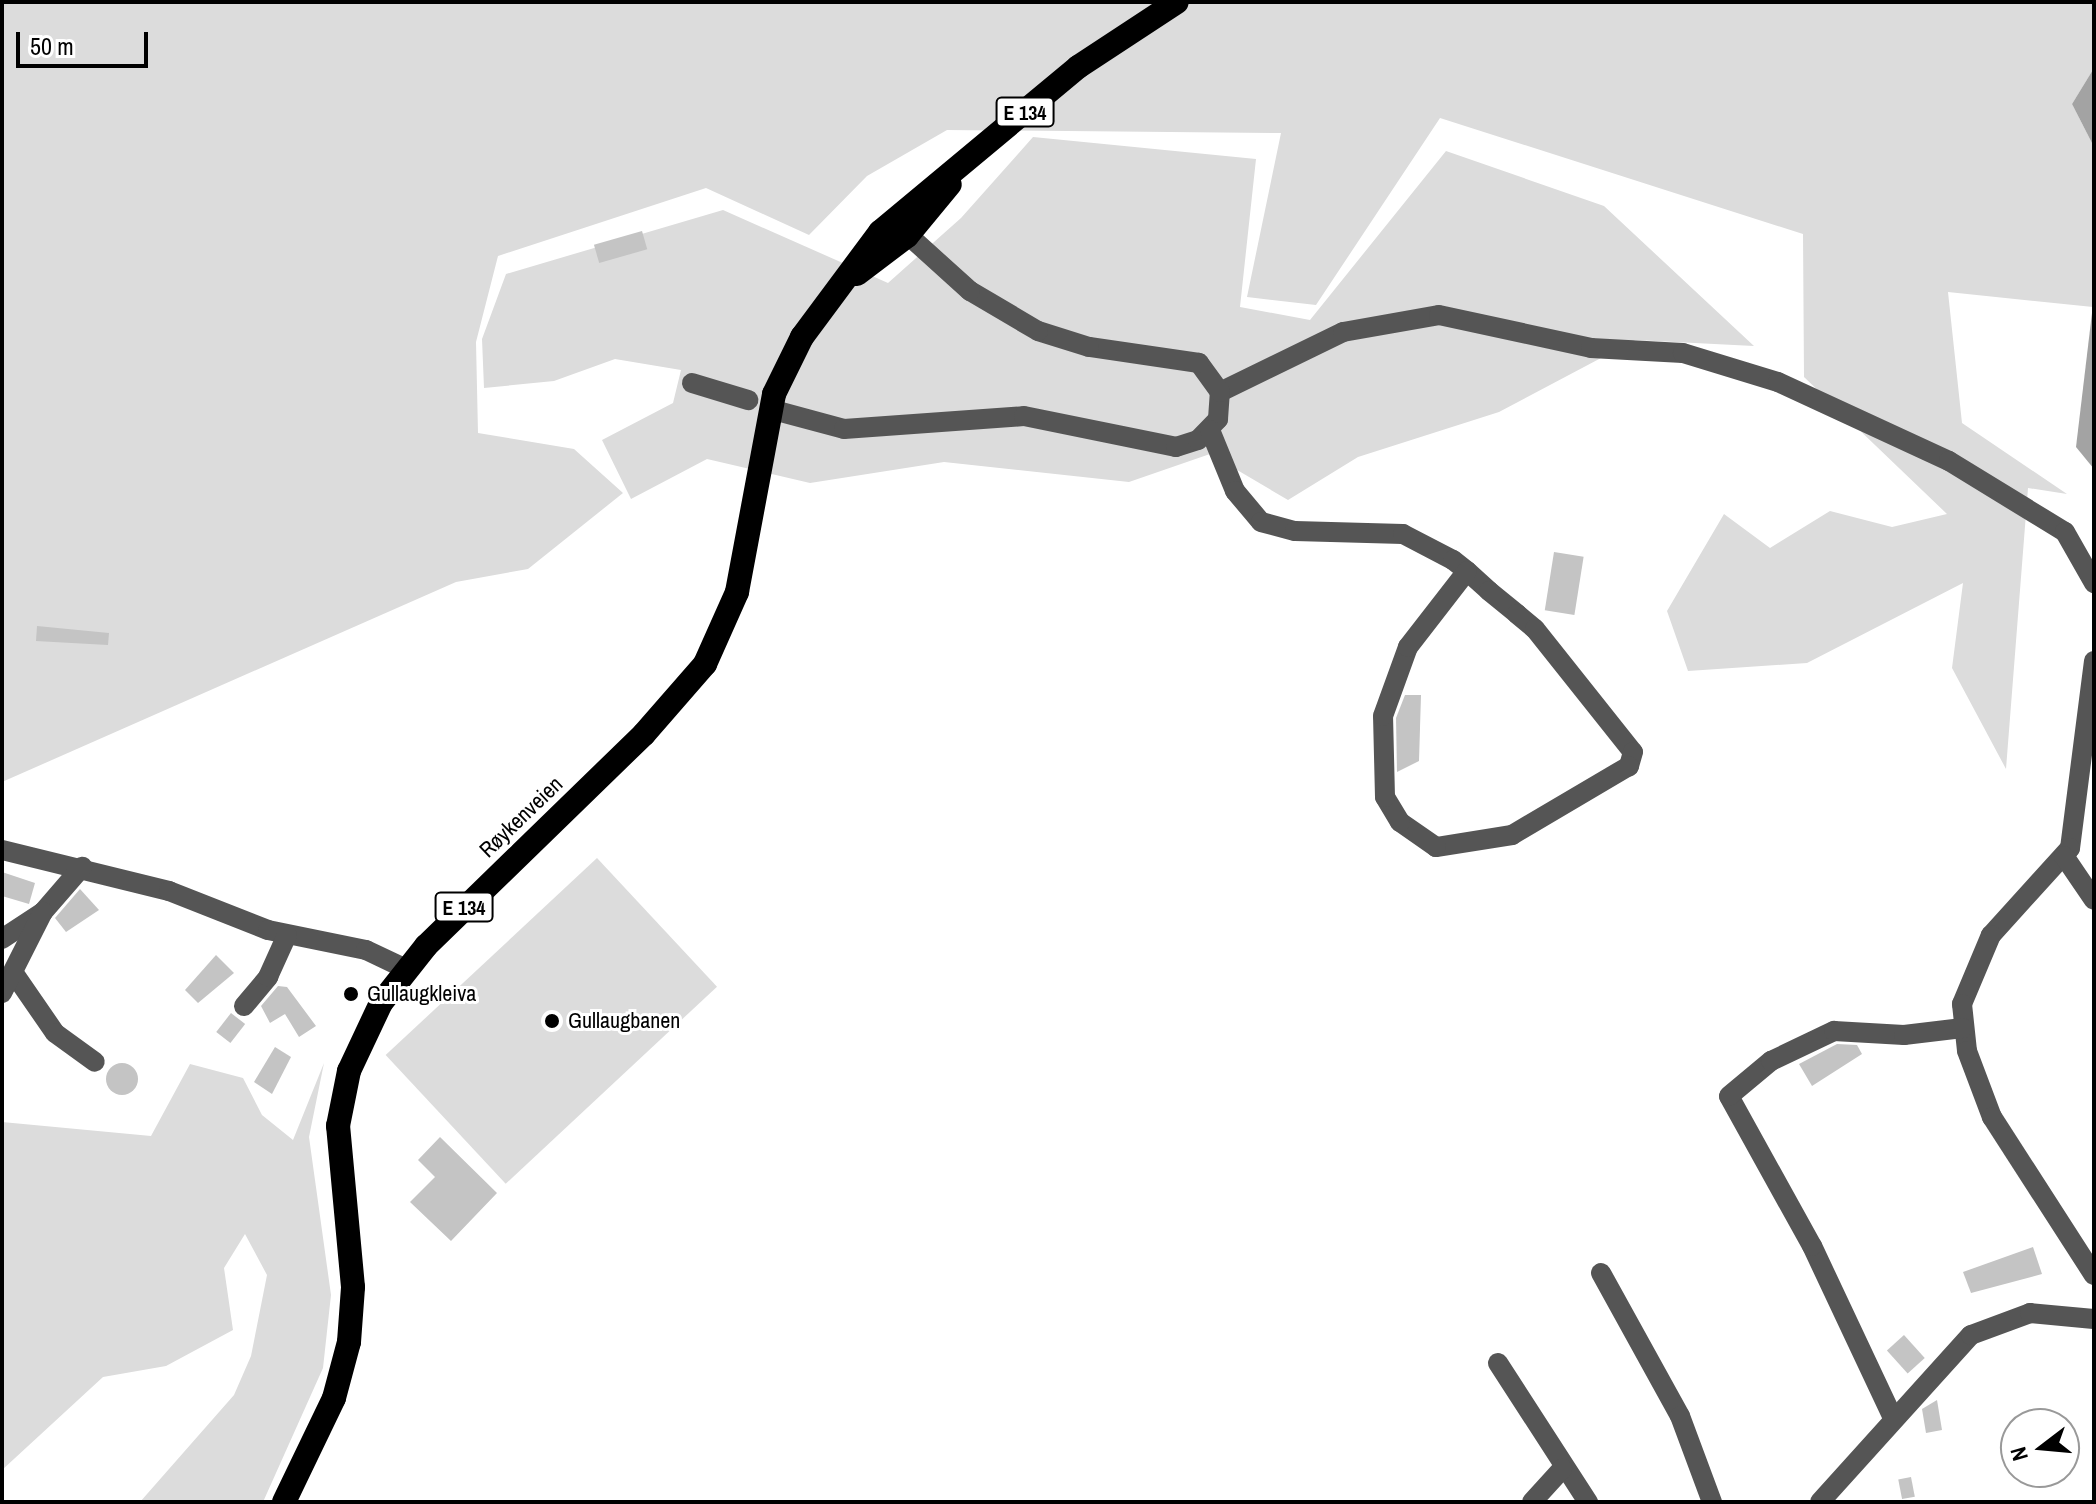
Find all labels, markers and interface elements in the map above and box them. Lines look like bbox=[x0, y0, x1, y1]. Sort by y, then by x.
scale bar bbox=[20, 16, 152, 66]
text: 50 m bbox=[30, 30, 74, 62]
road number: E 134 bbox=[995, 96, 1055, 128]
street label: Røykenveien bbox=[474, 771, 568, 863]
road number: E 134 bbox=[434, 891, 494, 923]
place label: Gullaugkleiva bbox=[367, 981, 476, 1007]
marker: Gullaugkleiva bbox=[342, 985, 360, 1003]
place label: Gullaugbanen bbox=[568, 1008, 680, 1034]
marker: Gullaugbanen bbox=[543, 1012, 561, 1030]
north arrow bbox=[2000, 1408, 2080, 1488]
text: N bbox=[2003, 1444, 2035, 1464]

